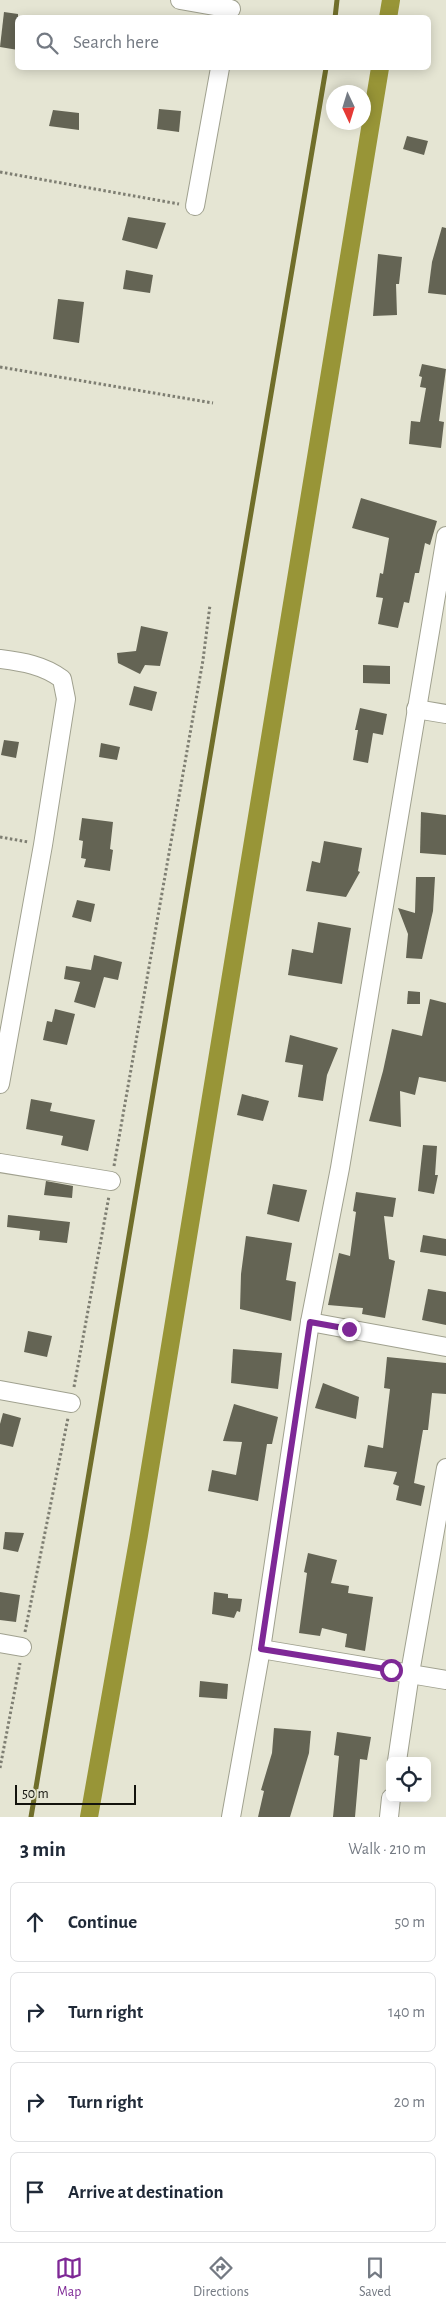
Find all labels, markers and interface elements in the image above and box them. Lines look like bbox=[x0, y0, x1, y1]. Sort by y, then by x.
search box bbox=[15, 15, 431, 70]
icon: search bbox=[33, 29, 61, 57]
text: Search here bbox=[73, 33, 159, 52]
north arrow bbox=[326, 85, 371, 130]
route end bbox=[338, 1318, 361, 1341]
route start bbox=[380, 1659, 403, 1682]
map controls bbox=[386, 1757, 431, 1802]
button: locate bbox=[386, 1757, 431, 1802]
scale bar bbox=[15, 1782, 136, 1805]
text: 50 m bbox=[22, 1787, 49, 1801]
text: 3 min bbox=[20, 1839, 66, 1860]
text: Walk · 210 m bbox=[348, 1841, 426, 1857]
icon: ahead bbox=[21, 1908, 49, 1936]
text: Continue bbox=[68, 1913, 137, 1932]
text: 50 m bbox=[394, 1914, 425, 1930]
icon: right bbox=[21, 1998, 49, 2026]
text: Turn right bbox=[68, 2003, 143, 2022]
text: 140 m bbox=[388, 2004, 425, 2020]
icon: right bbox=[21, 2088, 49, 2116]
text: Turn right bbox=[68, 2093, 143, 2112]
text: 20 m bbox=[394, 2094, 425, 2110]
icon: arrive bbox=[21, 2178, 49, 2206]
text: Arrive at destination bbox=[68, 2183, 224, 2202]
tab: Map bbox=[55, 2254, 83, 2301]
tab: Directions bbox=[193, 2254, 249, 2301]
tab: Saved bbox=[359, 2254, 391, 2301]

